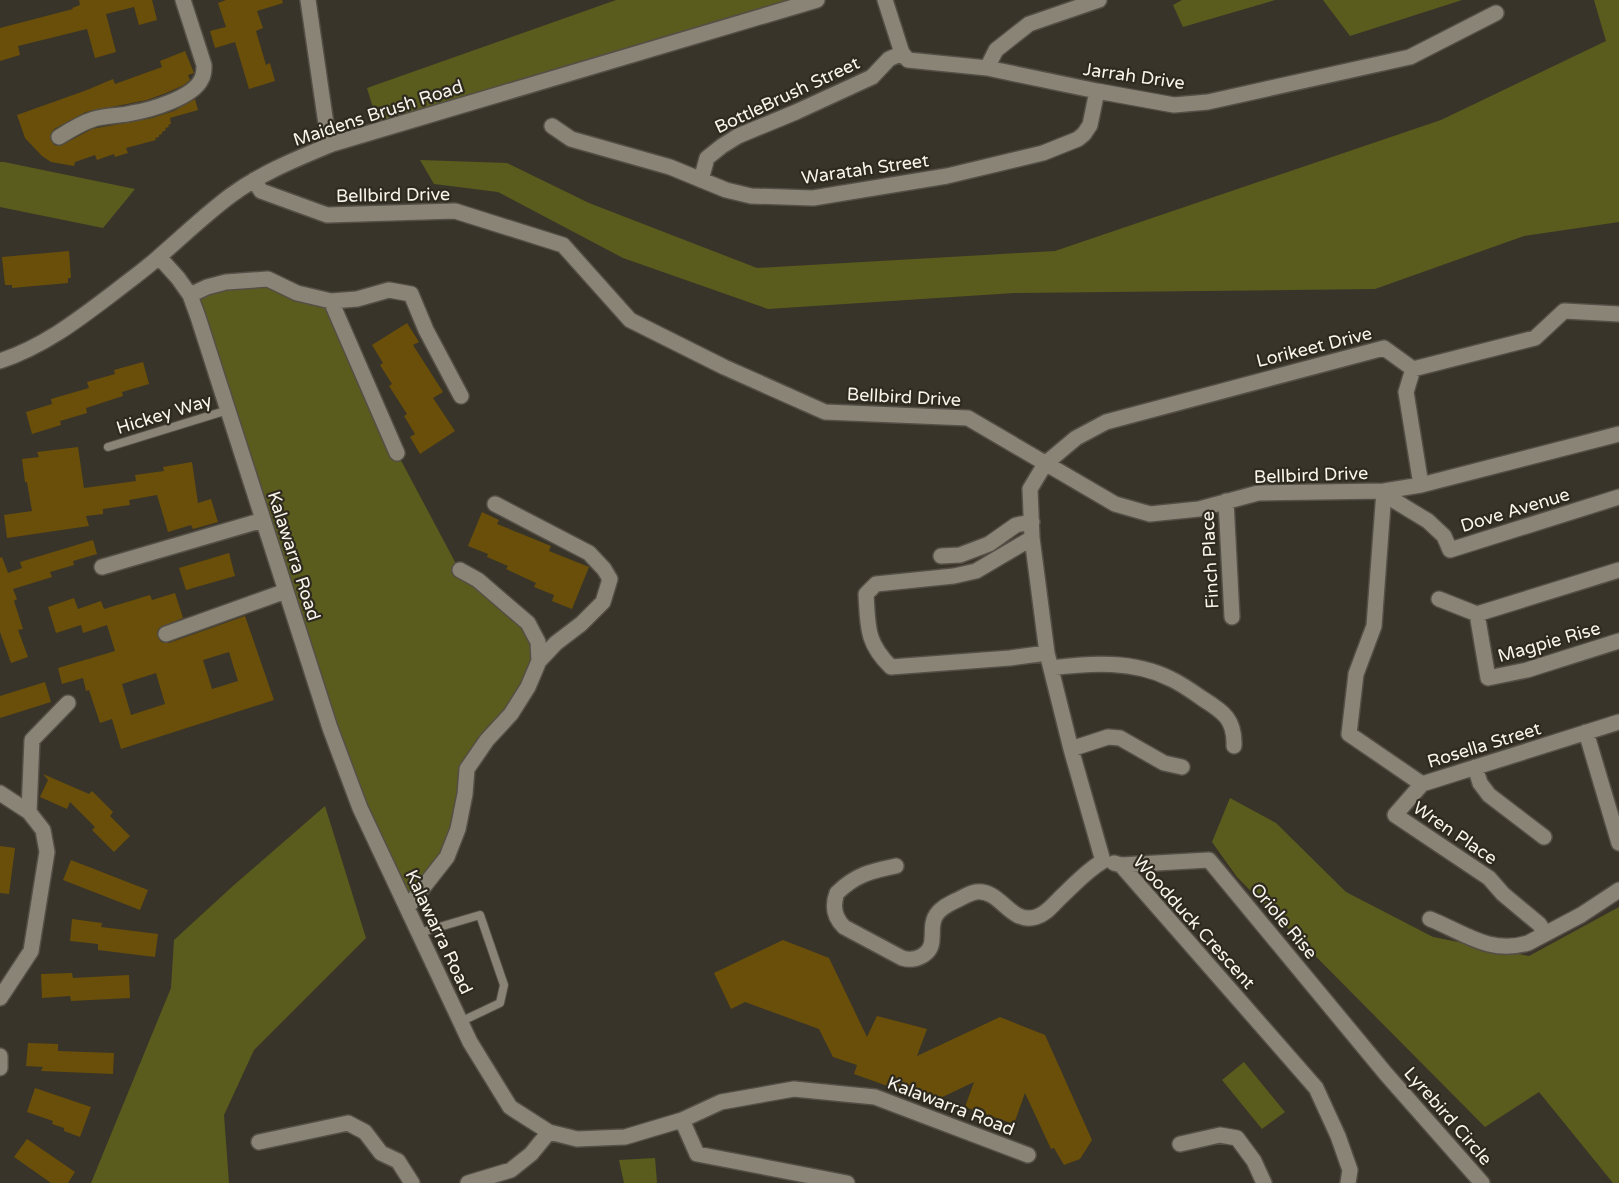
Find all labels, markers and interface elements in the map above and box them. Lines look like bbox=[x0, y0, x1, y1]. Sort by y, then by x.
street label: BottleBrush Street bbox=[711, 52, 863, 138]
street label: Jarrah Drive bbox=[1082, 58, 1186, 94]
street label: Maidens Brush Road bbox=[290, 75, 466, 151]
street label: Waratah Street bbox=[800, 149, 930, 189]
street label: Bellbird Drive bbox=[336, 183, 450, 207]
street label: Lorikeet Drive bbox=[1254, 322, 1374, 372]
street label: Bellbird Drive bbox=[846, 383, 962, 411]
street label: Hickey Way bbox=[114, 389, 215, 439]
street label: Bellbird Drive bbox=[1253, 462, 1369, 488]
street label: Dove Avenue bbox=[1458, 483, 1572, 537]
street label: Kalawarra Road bbox=[263, 489, 325, 623]
street label: Finch Place bbox=[1196, 511, 1224, 609]
street label: Magpie Rise bbox=[1495, 617, 1603, 667]
street label: Rosella Street bbox=[1424, 717, 1544, 773]
street label: Wren Place bbox=[1409, 797, 1501, 869]
street label: Woodduck Crescent bbox=[1128, 851, 1260, 993]
street label: Kalawarra Road bbox=[401, 866, 477, 998]
street label: Oriole Rise bbox=[1246, 879, 1322, 963]
street label: Lyrebird Circle bbox=[1399, 1062, 1497, 1170]
street label: Kalawarra Road bbox=[884, 1072, 1018, 1140]

